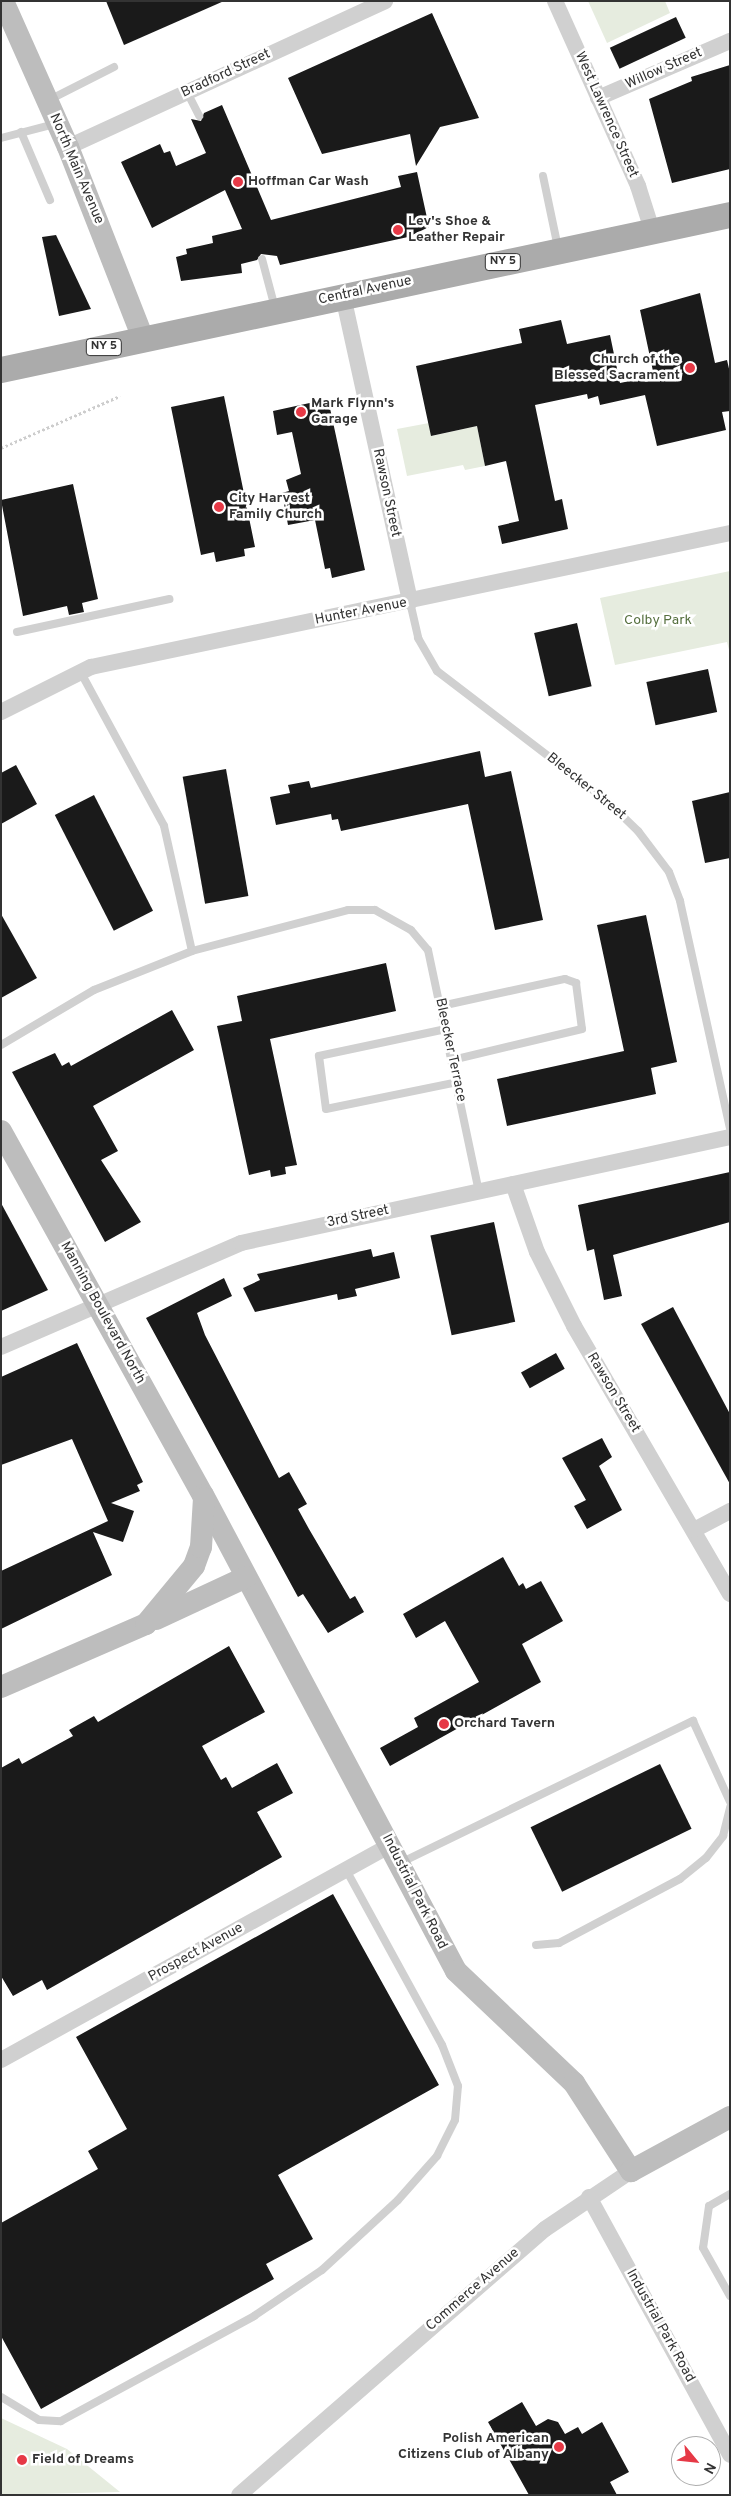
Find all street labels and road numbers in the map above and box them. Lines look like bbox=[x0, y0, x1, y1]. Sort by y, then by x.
street label: Willow Street bbox=[623, 45, 705, 93]
street label: Bradford Street bbox=[179, 46, 273, 102]
street label: West Lawrence Street bbox=[571, 49, 641, 181]
street label: North Main Avenue bbox=[45, 111, 107, 227]
road number: NY 5 bbox=[484, 252, 522, 272]
street label: Central Avenue bbox=[317, 273, 413, 309]
road number: NY 5 bbox=[85, 338, 123, 357]
street label: Rawson Street bbox=[368, 447, 404, 539]
street label: Hunter Avenue bbox=[313, 595, 409, 629]
street label: Bleecker Street bbox=[543, 750, 629, 824]
street label: Bleecker Terrace bbox=[431, 996, 469, 1104]
street label: 3rd Street bbox=[325, 1202, 391, 1232]
street label: Manning Boulevard North bbox=[56, 1239, 148, 1387]
street label: Rawson Street bbox=[583, 1350, 643, 1436]
street label: Industrial Park Road bbox=[378, 1832, 450, 1952]
street label: Prospect Avenue bbox=[145, 1920, 247, 1986]
street label: Commerce Avenue bbox=[423, 2245, 523, 2335]
street label: Industrial Park Road bbox=[622, 2266, 698, 2386]

